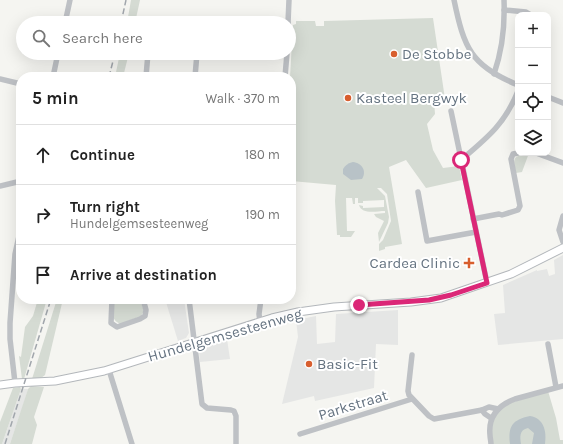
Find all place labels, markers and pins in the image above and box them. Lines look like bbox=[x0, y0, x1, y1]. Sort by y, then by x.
place label: De Stobbe bbox=[402, 45, 472, 63]
marker: De Stobbe bbox=[389, 49, 399, 59]
place label: Kasteel Bergwyk bbox=[356, 89, 467, 107]
marker: Kasteel Bergwyk bbox=[343, 93, 353, 103]
place label: Cardea Clinic bbox=[370, 254, 460, 272]
marker: Cardea Clinic bbox=[463, 257, 475, 269]
place label: Basic-Fit bbox=[317, 355, 378, 373]
marker: Basic-Fit bbox=[304, 359, 314, 369]

